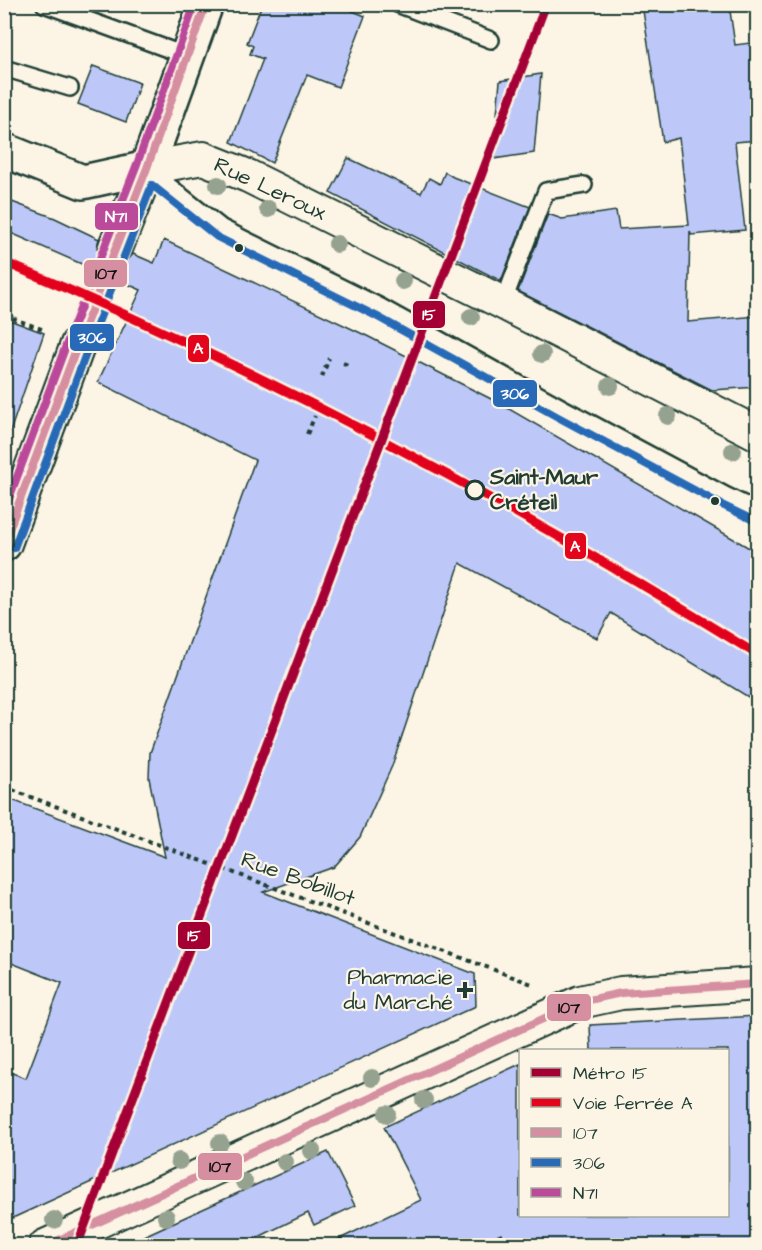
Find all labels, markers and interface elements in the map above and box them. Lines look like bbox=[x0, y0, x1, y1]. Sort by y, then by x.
street label: Rue Leroux bbox=[209, 149, 332, 229]
line badge: N71 bbox=[94, 202, 139, 231]
text: N71 bbox=[105, 206, 128, 228]
unlabelled marker bbox=[233, 242, 245, 254]
line badge: 107 bbox=[83, 259, 128, 288]
text: 107 bbox=[95, 263, 117, 285]
line badge: 15 bbox=[412, 300, 446, 329]
text: 15 bbox=[422, 304, 436, 326]
line badge: 306 bbox=[69, 323, 115, 352]
text: 306 bbox=[77, 327, 106, 349]
line badge: A bbox=[187, 334, 210, 363]
text: A bbox=[193, 338, 204, 360]
line badge: 306 bbox=[492, 379, 538, 408]
text: 306 bbox=[500, 383, 529, 405]
place label: Saint-Maur Créteil bbox=[489, 462, 599, 518]
marker: Saint-Maur Créteil bbox=[465, 480, 485, 500]
unlabelled marker bbox=[709, 495, 721, 507]
line badge: A bbox=[564, 532, 587, 560]
text: A bbox=[570, 536, 581, 558]
street label: Rue Bobillot bbox=[237, 844, 360, 914]
line badge: 15 bbox=[177, 921, 211, 950]
text: 15 bbox=[187, 925, 201, 947]
place label: Pharmacie du Marché bbox=[343, 962, 453, 1018]
marker: Pharmacie du Marché bbox=[458, 983, 472, 997]
line badge: 107 bbox=[546, 993, 592, 1022]
text: 107 bbox=[558, 997, 580, 1019]
legend bbox=[519, 1049, 729, 1217]
text: Métro 15 bbox=[573, 1061, 647, 1086]
text: Voie ferrée A bbox=[573, 1091, 693, 1116]
text: 107 bbox=[573, 1121, 598, 1146]
text: 306 bbox=[573, 1151, 605, 1176]
line badge: 107 bbox=[197, 1152, 243, 1181]
text: 107 bbox=[209, 1156, 231, 1178]
text: N71 bbox=[573, 1181, 598, 1206]

